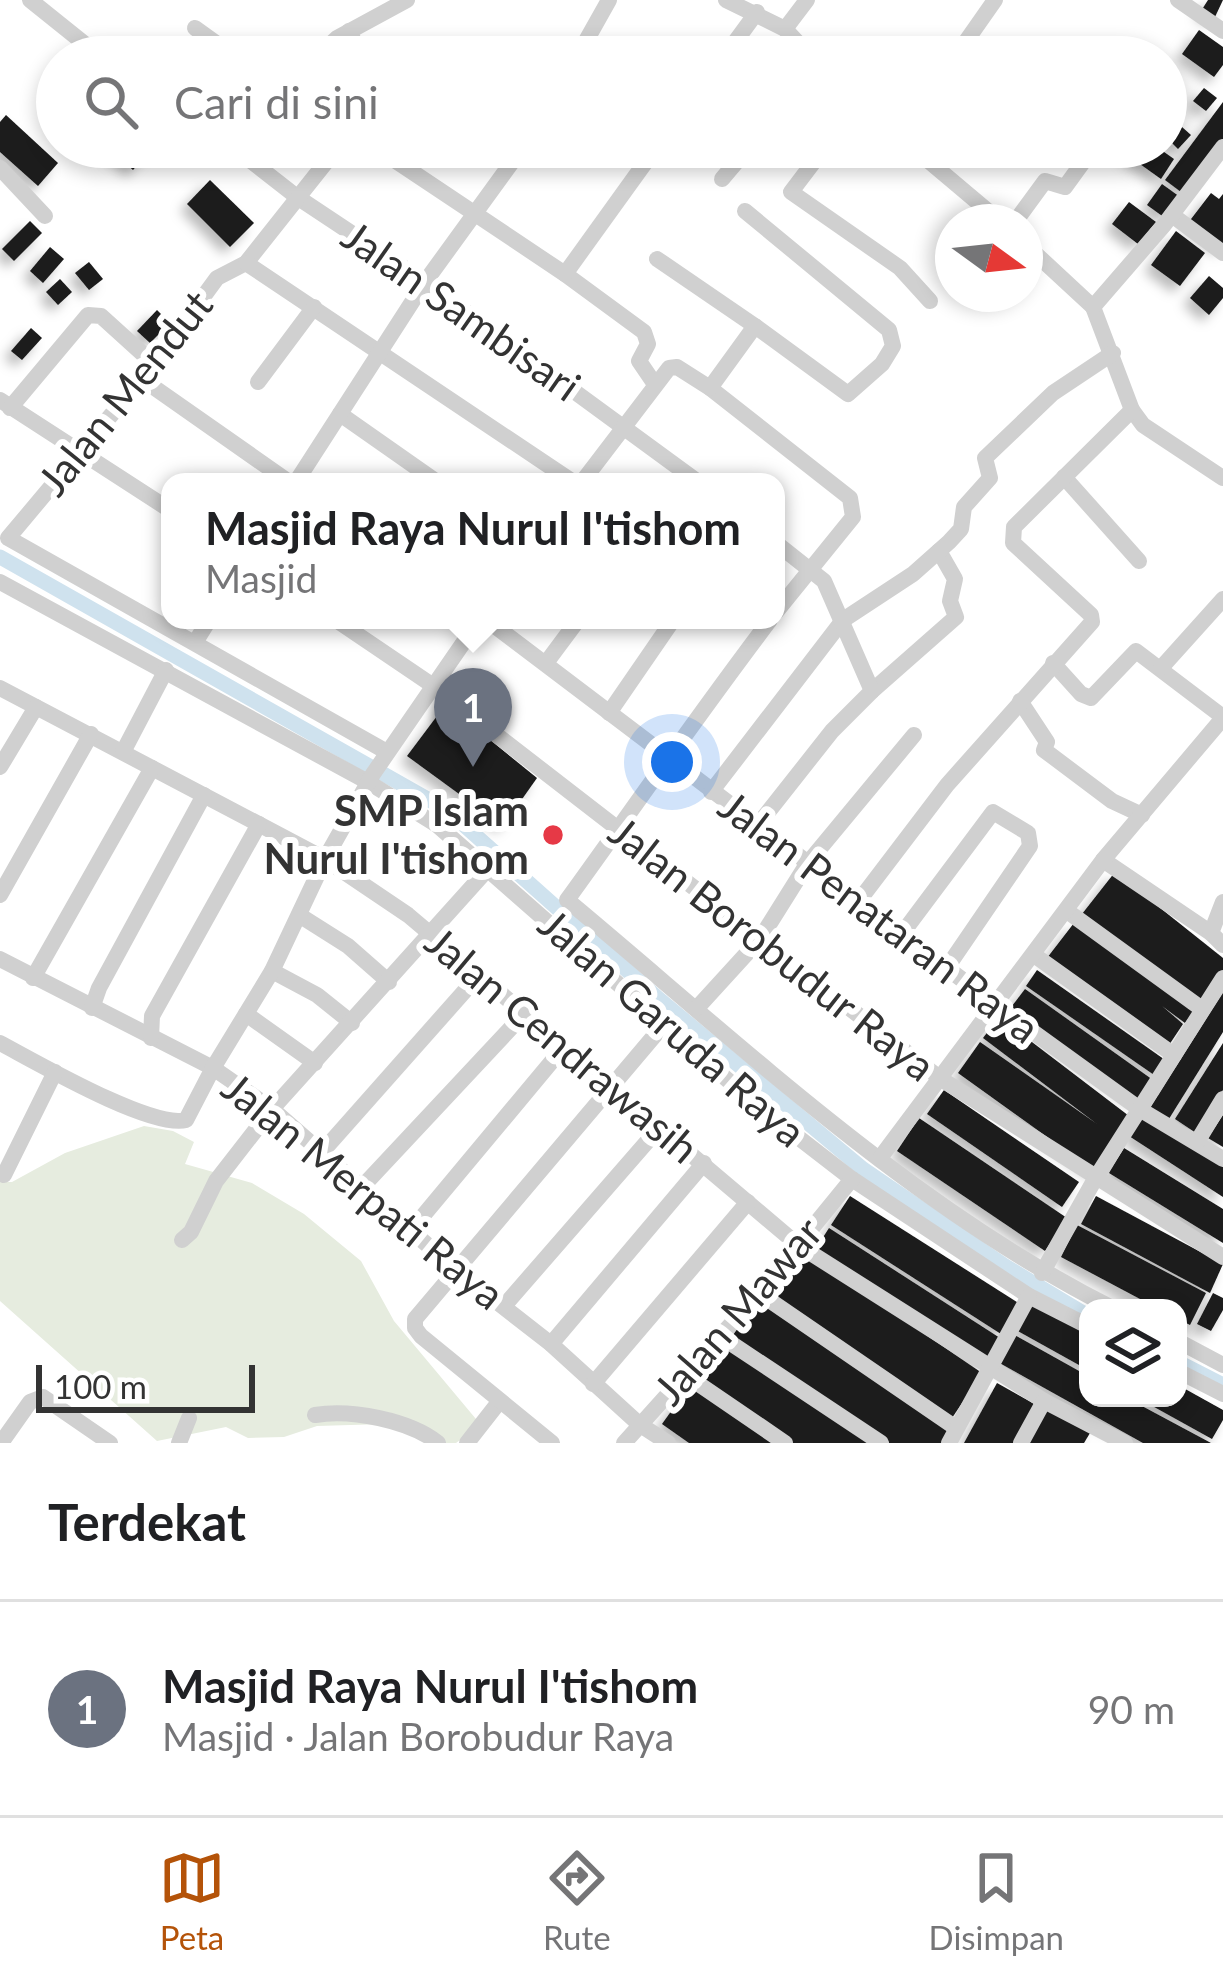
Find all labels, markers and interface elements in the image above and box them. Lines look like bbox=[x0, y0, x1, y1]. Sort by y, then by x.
search box bbox=[36, 36, 1187, 168]
icon: search bbox=[78, 69, 144, 135]
text: Cari di sini bbox=[174, 75, 379, 129]
north arrow bbox=[935, 204, 1043, 312]
street label: Jalan Sambisari bbox=[333, 210, 590, 411]
street label: Jalan Mendut bbox=[27, 280, 222, 505]
popup bbox=[161, 473, 785, 629]
text: Masjid Raya Nurul I'tishom bbox=[205, 501, 741, 555]
text: Masjid bbox=[205, 555, 317, 601]
pin: 1 bbox=[434, 668, 512, 767]
your location bbox=[642, 732, 702, 792]
street label: Jalan Penataran Raya bbox=[710, 780, 1049, 1053]
place label: SMP Islam Nurul I'tishom bbox=[264, 785, 529, 883]
street label: Jalan Borobudur Raya bbox=[600, 806, 945, 1091]
marker: SMP Islam Nurul I'tishom bbox=[540, 822, 566, 848]
street label: Jalan Garuda Raya bbox=[529, 898, 816, 1157]
street label: Jalan Cendrawasih bbox=[416, 916, 709, 1173]
street label: Jalan Merpati Raya bbox=[213, 1061, 515, 1319]
street label: Jalan Mawar bbox=[643, 1207, 832, 1414]
map controls bbox=[1079, 1299, 1187, 1407]
button: layers bbox=[1079, 1299, 1187, 1407]
scale bar bbox=[36, 1359, 255, 1412]
text: 100 m bbox=[54, 1366, 147, 1406]
text: Terdekat bbox=[48, 1491, 246, 1552]
text: Masjid Raya Nurul I'tishom bbox=[162, 1659, 698, 1713]
text: 1 bbox=[76, 1686, 98, 1732]
text: 90 m bbox=[1088, 1686, 1175, 1732]
text: Masjid · Jalan Borobudur Raya bbox=[162, 1713, 674, 1759]
tab: Peta bbox=[159, 1845, 225, 1957]
tab: Rute bbox=[543, 1845, 611, 1957]
tab: Disimpan bbox=[929, 1845, 1064, 1957]

